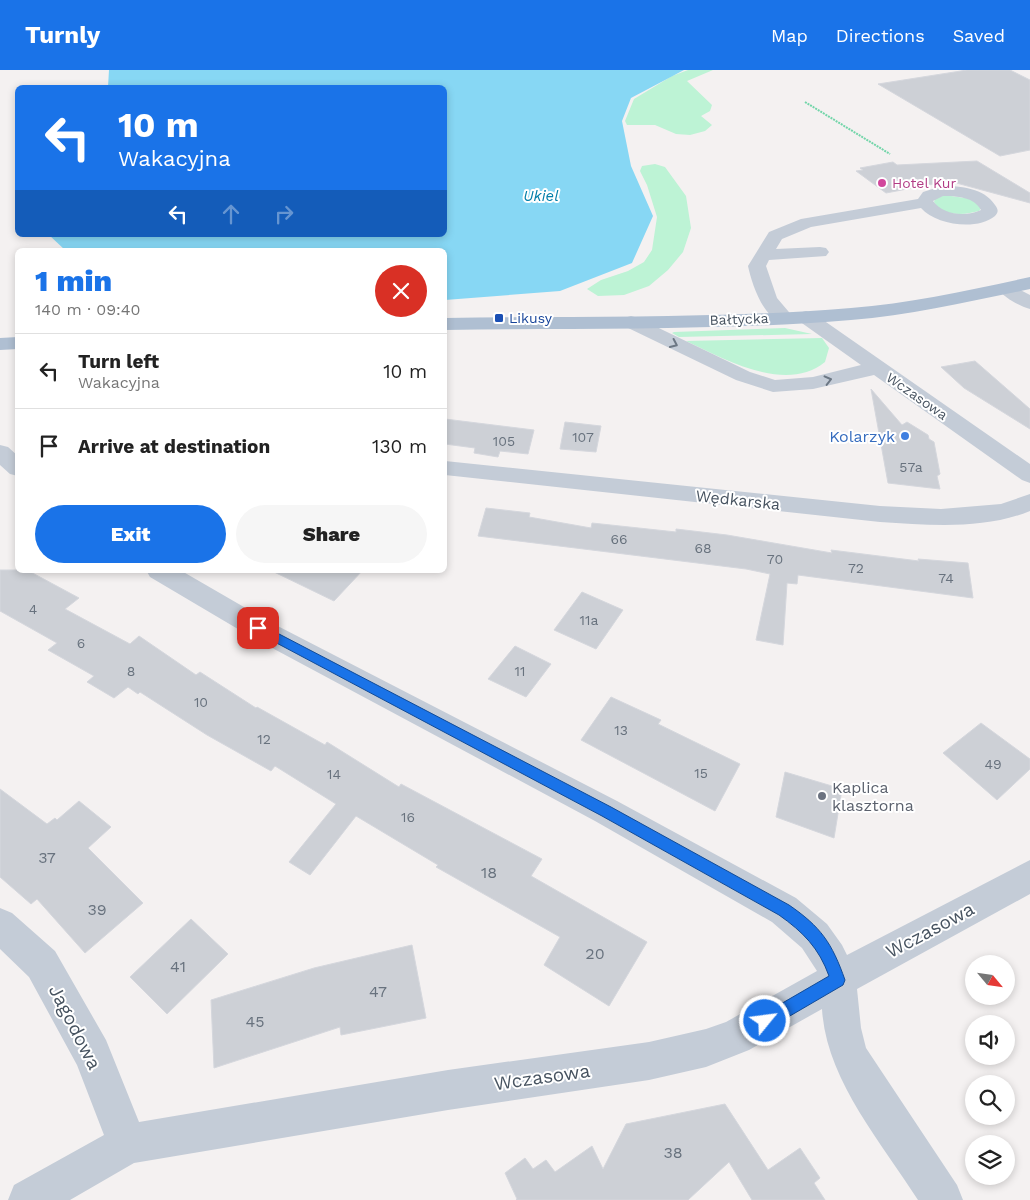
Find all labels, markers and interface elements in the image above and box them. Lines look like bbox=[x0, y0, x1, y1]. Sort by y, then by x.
text: Turnly bbox=[25, 21, 100, 49]
text: Map bbox=[771, 25, 808, 46]
text: Directions bbox=[836, 25, 925, 46]
text: Saved bbox=[953, 25, 1005, 46]
text: 10 m bbox=[118, 104, 199, 146]
icon: left bbox=[35, 105, 100, 170]
text: Wakacyjna bbox=[118, 146, 231, 171]
place label: Hotel Kur bbox=[892, 175, 956, 191]
marker: Hotel Kur bbox=[876, 177, 888, 189]
water label: Ukiel bbox=[523, 187, 559, 205]
icon: left bbox=[164, 200, 192, 228]
icon: ahead bbox=[217, 200, 245, 228]
icon: right bbox=[270, 200, 298, 228]
text: 1 min bbox=[35, 263, 112, 298]
button: close bbox=[375, 265, 427, 317]
text: 140 m · 09:40 bbox=[35, 300, 141, 319]
place label: Likusy bbox=[509, 310, 553, 326]
street label: Bałtycka bbox=[709, 310, 769, 328]
marker: Likusy bbox=[493, 312, 505, 324]
one-way arrow bbox=[669, 338, 678, 348]
text: Turn left bbox=[78, 350, 159, 373]
icon: left bbox=[35, 357, 63, 385]
text: 10 m bbox=[383, 360, 427, 383]
street label: Wczasowa bbox=[883, 369, 951, 423]
text: Wakacyjna bbox=[78, 373, 160, 392]
one-way arrow bbox=[823, 375, 832, 386]
place label: Kolarzyk bbox=[829, 427, 895, 446]
house number: 107 bbox=[572, 429, 594, 445]
marker: Kolarzyk bbox=[899, 430, 911, 442]
icon: arrive bbox=[35, 432, 63, 460]
house number: 105 bbox=[493, 433, 515, 449]
text: Arrive at destination bbox=[78, 435, 270, 458]
text: 130 m bbox=[372, 435, 427, 458]
house number: 57a bbox=[899, 459, 923, 475]
street label: Wędkarska bbox=[695, 486, 781, 514]
button: Exit bbox=[35, 505, 226, 563]
button: Share bbox=[236, 505, 427, 563]
house number: 66 bbox=[610, 531, 628, 547]
house number: 68 bbox=[694, 540, 712, 556]
house number: 70 bbox=[767, 551, 783, 567]
house number: 72 bbox=[848, 560, 864, 576]
house number: 74 bbox=[938, 570, 954, 586]
house number: 4 bbox=[29, 601, 37, 617]
pin bbox=[237, 607, 279, 649]
house number: 11a bbox=[580, 612, 598, 628]
icon: arrive bbox=[244, 614, 272, 642]
house number: 6 bbox=[77, 635, 85, 651]
house number: 8 bbox=[127, 663, 135, 679]
house number: 11 bbox=[515, 663, 525, 679]
house number: 10 bbox=[194, 694, 208, 710]
house number: 13 bbox=[614, 722, 628, 738]
house number: 12 bbox=[257, 731, 271, 747]
house number: 49 bbox=[984, 756, 1002, 772]
house number: 15 bbox=[694, 765, 708, 781]
house number: 14 bbox=[327, 766, 341, 782]
place label: Kaplica klasztorna bbox=[832, 778, 914, 815]
marker: Kaplica klasztorna bbox=[816, 790, 828, 802]
house number: 16 bbox=[401, 809, 415, 825]
house number: 37 bbox=[38, 848, 56, 867]
house number: 18 bbox=[481, 863, 497, 882]
street label: Wczasowa bbox=[882, 897, 978, 963]
house number: 39 bbox=[87, 900, 107, 919]
house number: 20 bbox=[585, 944, 605, 963]
north arrow bbox=[965, 955, 1015, 1005]
map controls bbox=[965, 955, 1015, 1185]
house number: 41 bbox=[170, 957, 186, 976]
street label: Jagodowa bbox=[44, 981, 106, 1073]
house number: 47 bbox=[369, 982, 387, 1001]
position arrow bbox=[738, 994, 790, 1046]
house number: 45 bbox=[245, 1012, 265, 1031]
button: sound bbox=[965, 1015, 1015, 1065]
street label: Wczasowa bbox=[493, 1059, 592, 1095]
button: search bbox=[965, 1075, 1015, 1125]
button: layers bbox=[965, 1135, 1015, 1185]
house number: 38 bbox=[663, 1143, 683, 1162]

